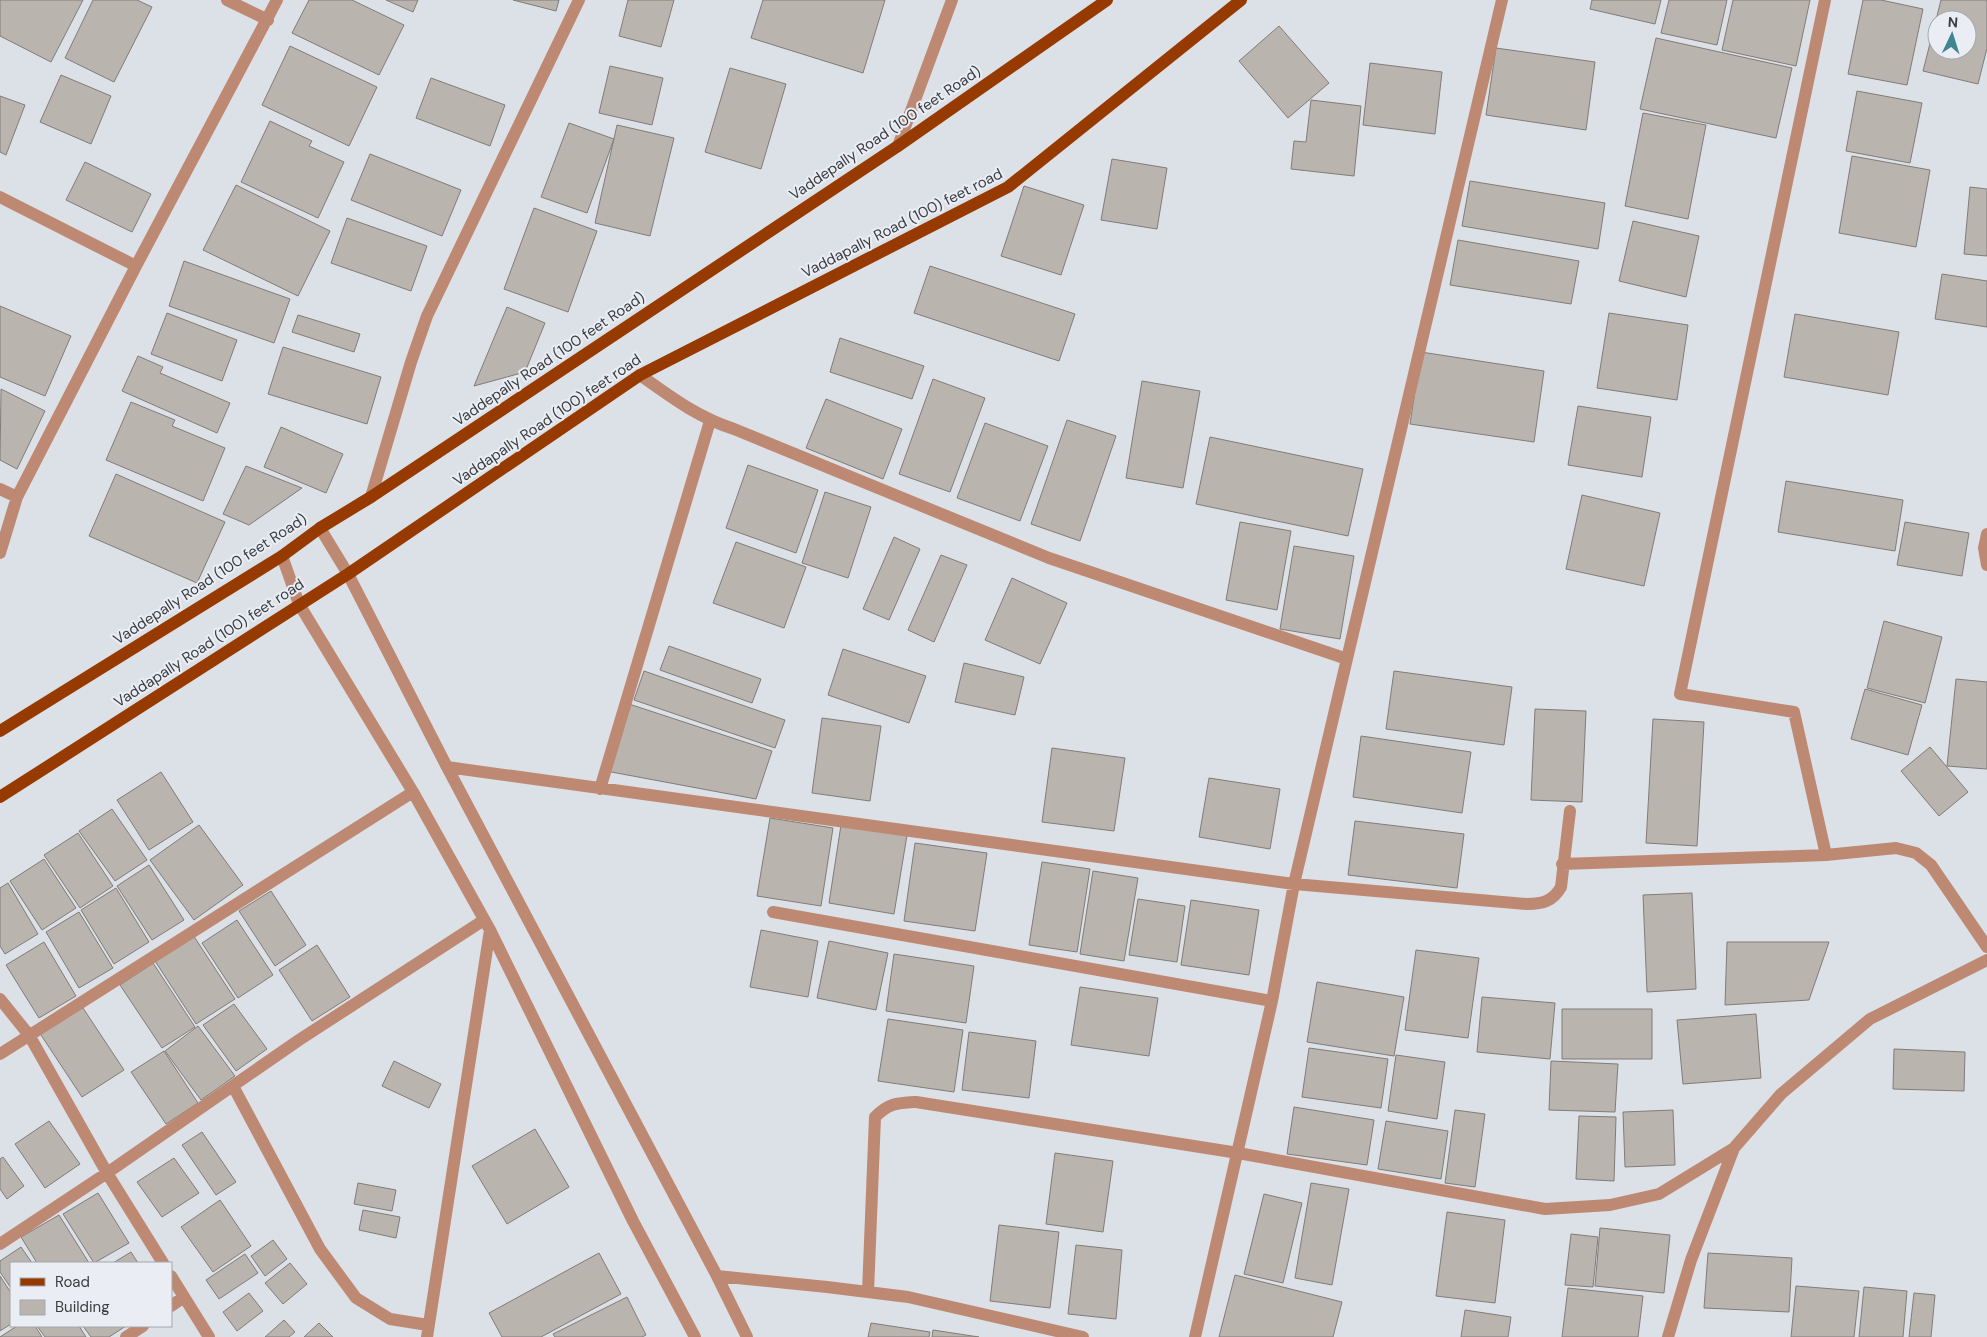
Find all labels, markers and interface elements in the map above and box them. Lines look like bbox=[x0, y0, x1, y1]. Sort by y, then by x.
north arrow bbox=[1927, 10, 1977, 60]
text: N bbox=[1947, 13, 1959, 31]
street label: Vaddepally Road (100 feet Road) bbox=[785, 61, 985, 205]
street label: Vaddapally Road (100) feet road bbox=[798, 164, 1006, 282]
street label: Vaddepally Road (100 feet Road) bbox=[449, 287, 649, 431]
street label: Vaddapally Road (100) feet road bbox=[449, 349, 645, 491]
street label: Vaddepally Road (100 feet Road) bbox=[109, 509, 311, 649]
street label: Vaddapally Road (100) feet road bbox=[110, 574, 308, 712]
legend bbox=[10, 1262, 172, 1327]
text: Road bbox=[55, 1272, 90, 1292]
text: Building bbox=[55, 1297, 110, 1317]

